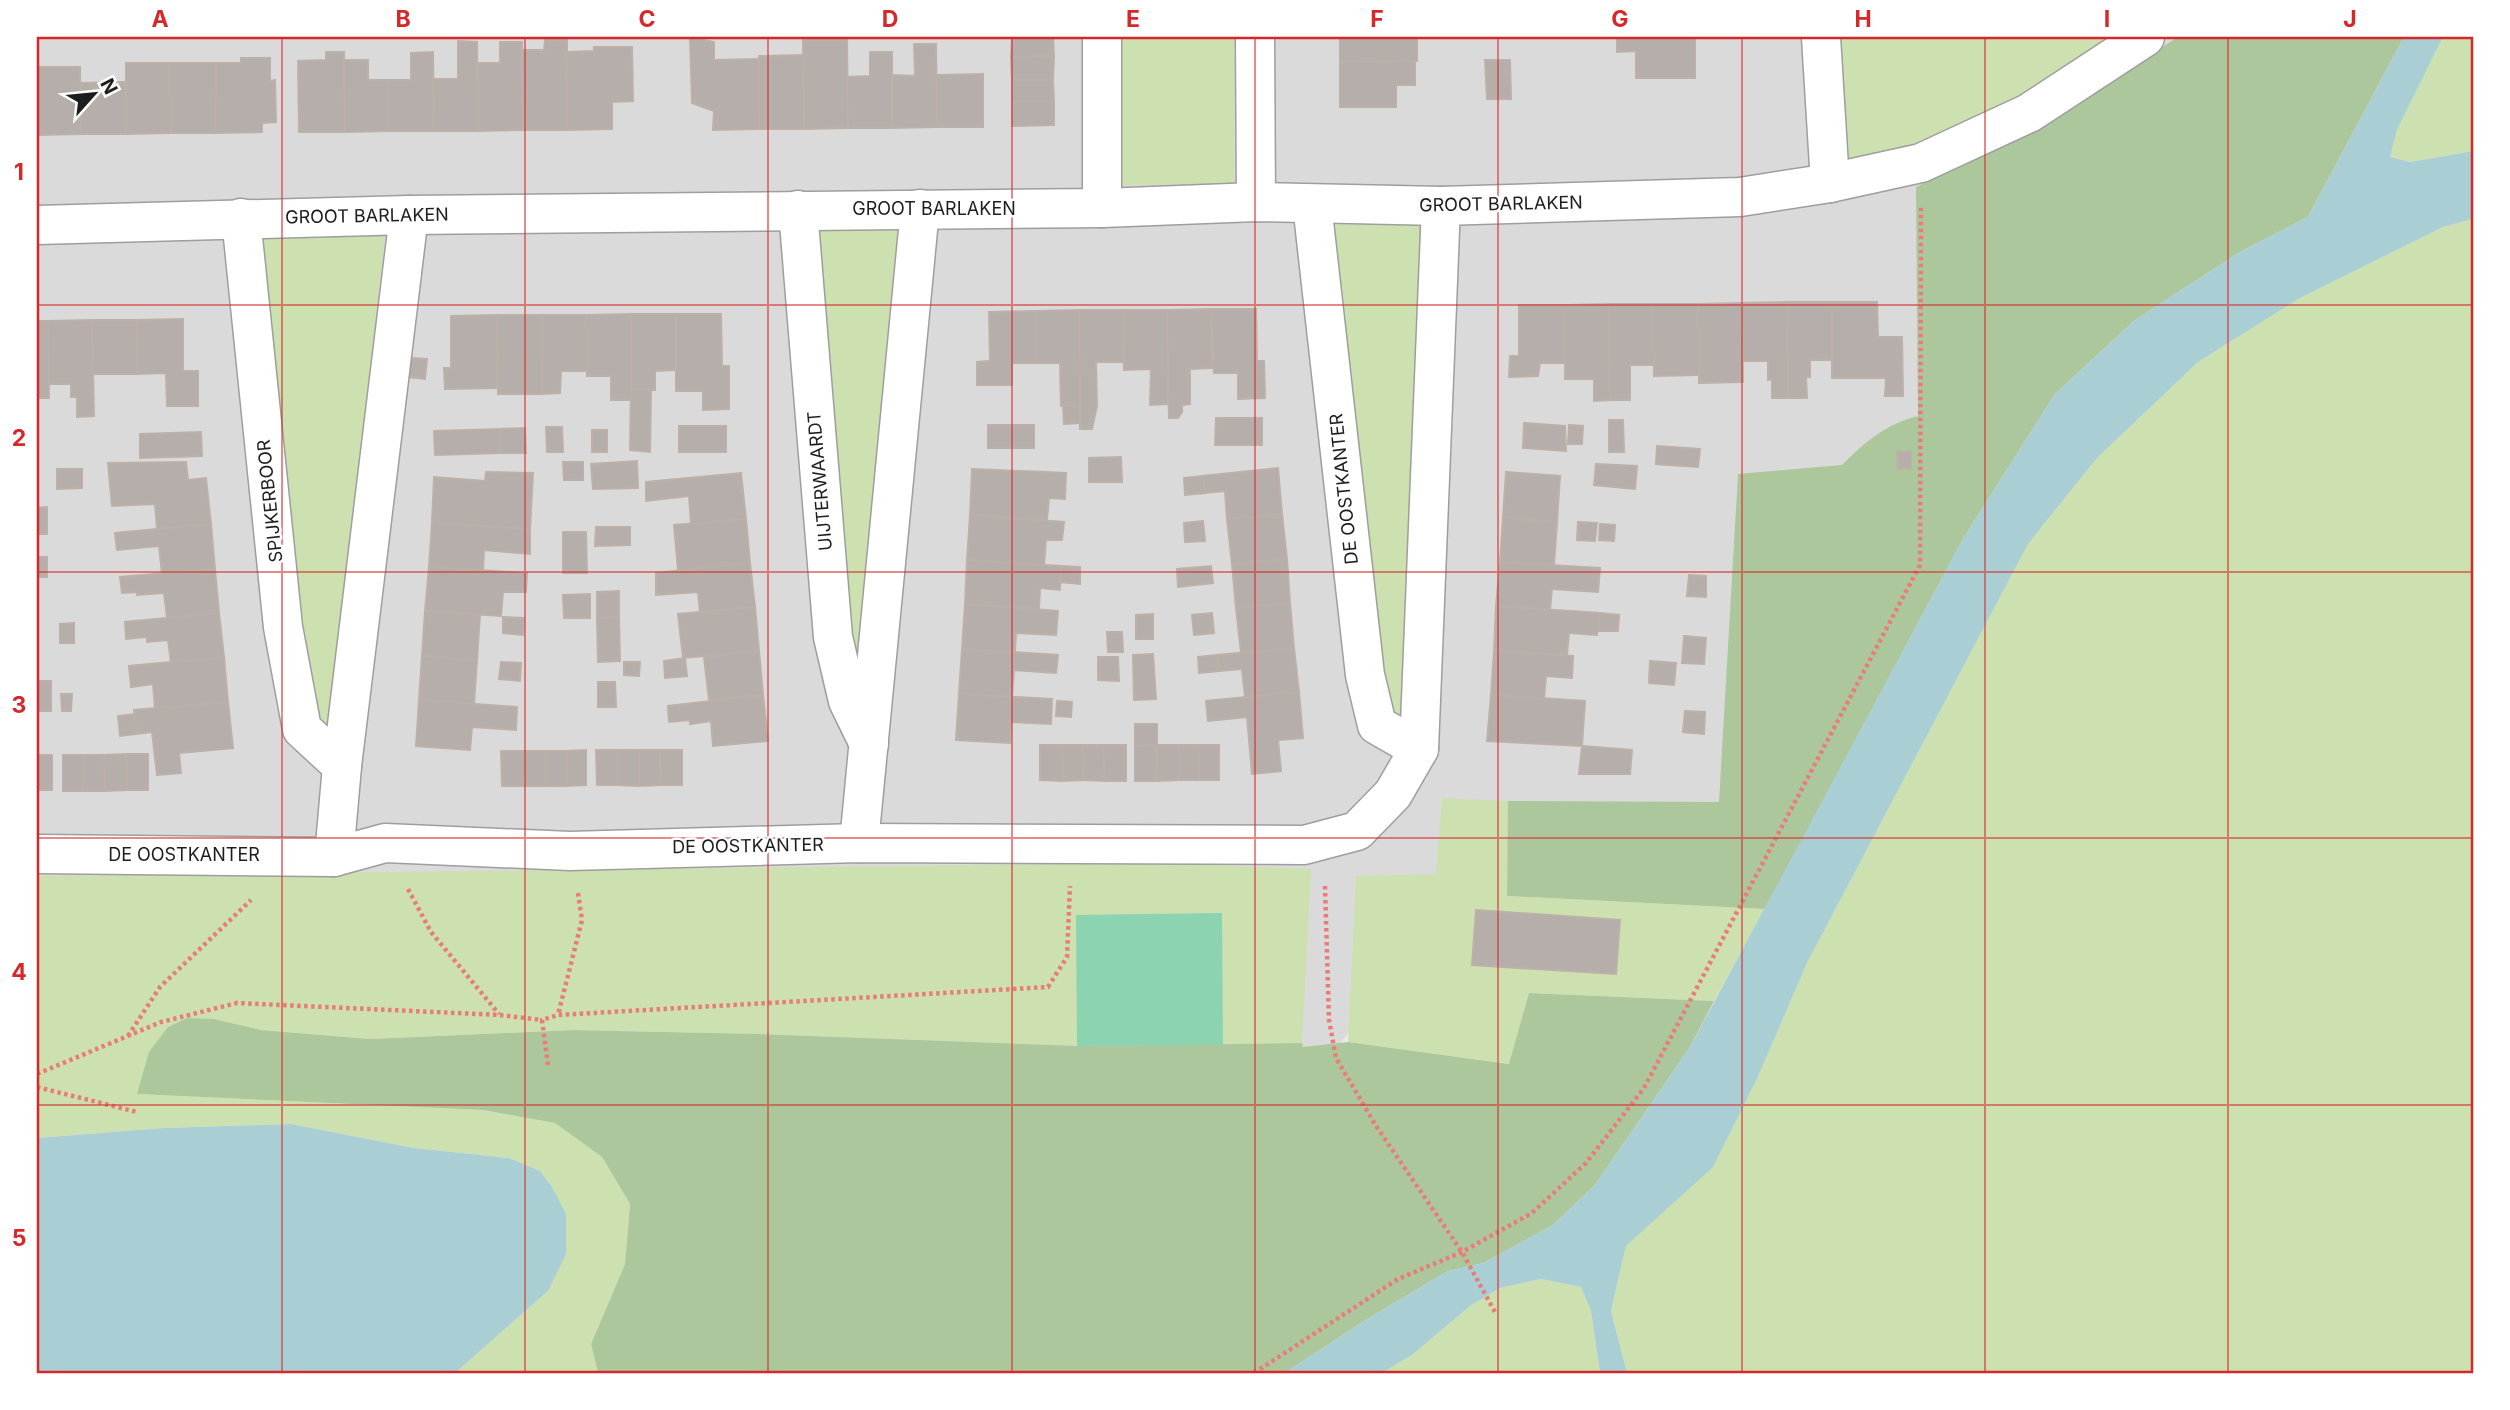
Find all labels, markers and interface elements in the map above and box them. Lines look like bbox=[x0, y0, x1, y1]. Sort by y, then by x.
text: A bbox=[151, 5, 169, 33]
text: B bbox=[395, 5, 411, 33]
text: C bbox=[638, 5, 656, 33]
text: D bbox=[882, 5, 898, 33]
text: E bbox=[1126, 5, 1140, 33]
text: F bbox=[1370, 5, 1384, 33]
text: G bbox=[1611, 5, 1629, 33]
text: H bbox=[1854, 5, 1872, 33]
text: I bbox=[2104, 5, 2110, 33]
text: J bbox=[2343, 5, 2357, 33]
north arrow bbox=[60, 60, 130, 130]
text: N bbox=[95, 75, 122, 98]
text: 1 bbox=[14, 158, 24, 186]
street label: GROOT BARLAKEN bbox=[1419, 192, 1583, 215]
street label: GROOT BARLAKEN bbox=[852, 198, 1016, 219]
street label: GROOT BARLAKEN bbox=[285, 204, 449, 227]
street label: UIJTERWAARDT bbox=[803, 410, 836, 552]
street label: DE OOSTKANTER bbox=[1325, 412, 1362, 566]
text: 2 bbox=[12, 424, 26, 452]
street label: SPIJKERBOOR bbox=[253, 438, 286, 564]
text: 3 bbox=[12, 691, 26, 719]
street label: DE OOSTKANTER bbox=[672, 834, 824, 857]
street label: DE OOSTKANTER bbox=[108, 844, 260, 865]
text: 4 bbox=[11, 958, 27, 986]
text: 5 bbox=[12, 1224, 26, 1252]

